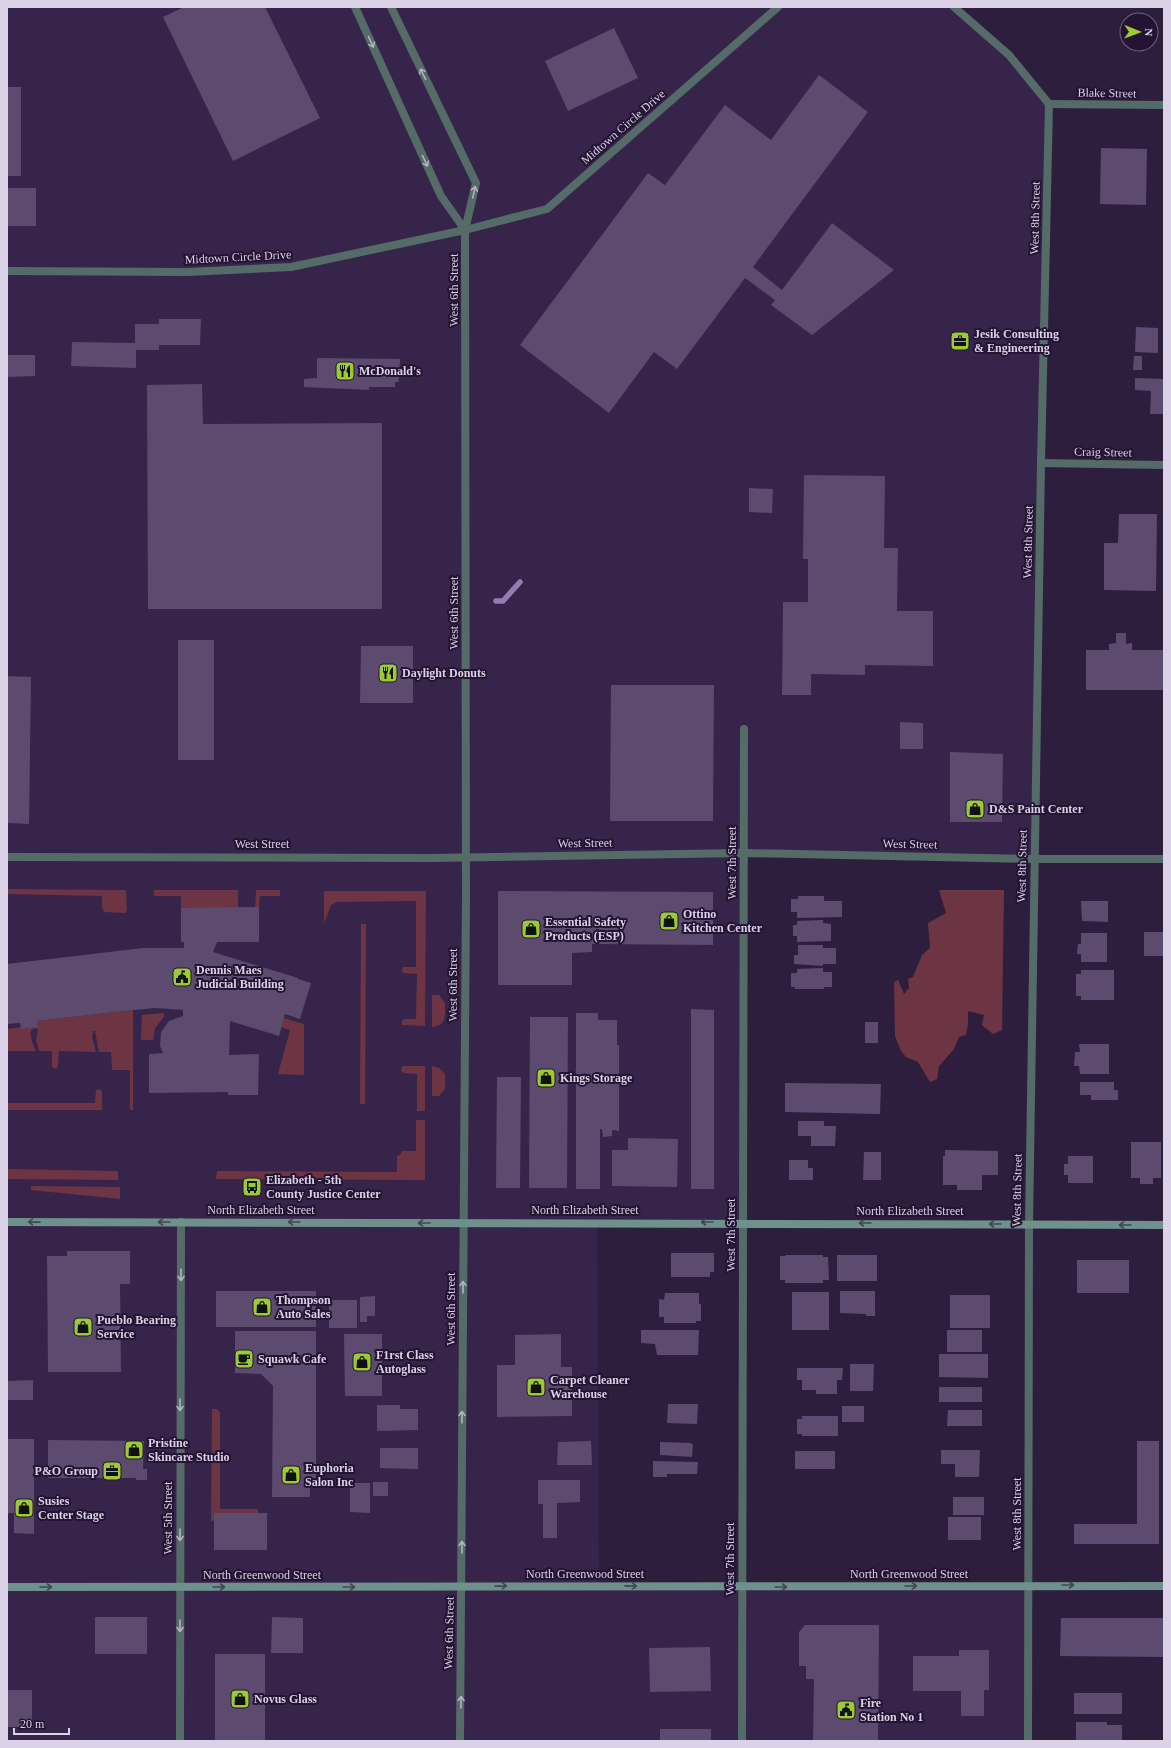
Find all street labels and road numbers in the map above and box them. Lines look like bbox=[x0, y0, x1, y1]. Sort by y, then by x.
street label: Blake Street bbox=[1077, 85, 1137, 101]
street label: Midtown Circle Drive bbox=[578, 87, 668, 167]
street label: West 8th Street bbox=[1027, 181, 1043, 255]
street label: Midtown Circle Drive bbox=[184, 247, 292, 267]
street label: West 6th Street bbox=[447, 253, 461, 327]
street label: Craig Street bbox=[1074, 444, 1133, 460]
street label: West 8th Street bbox=[1020, 505, 1036, 579]
street label: West 6th Street bbox=[447, 576, 461, 650]
street label: West 7th Street bbox=[725, 826, 739, 900]
street label: West 8th Street bbox=[1014, 829, 1030, 903]
street label: West Street bbox=[558, 836, 613, 850]
street label: West Street bbox=[235, 837, 290, 851]
street label: West Street bbox=[883, 837, 938, 851]
street label: West 6th Street bbox=[446, 948, 460, 1022]
street label: West 8th Street bbox=[1009, 1153, 1025, 1227]
street label: West 7th Street bbox=[724, 1198, 738, 1272]
street label: North Elizabeth Street bbox=[207, 1203, 315, 1217]
street label: North Elizabeth Street bbox=[531, 1203, 639, 1217]
street label: North Elizabeth Street bbox=[856, 1204, 964, 1218]
street label: West 6th Street bbox=[444, 1272, 458, 1346]
street label: West 8th Street bbox=[1010, 1477, 1024, 1551]
street label: West 5th Street bbox=[161, 1481, 175, 1555]
street label: West 7th Street bbox=[723, 1522, 737, 1596]
street label: North Greenwood Street bbox=[526, 1567, 645, 1581]
street label: North Greenwood Street bbox=[850, 1567, 969, 1581]
street label: North Greenwood Street bbox=[203, 1568, 322, 1582]
street label: West 6th Street bbox=[441, 1596, 457, 1670]

